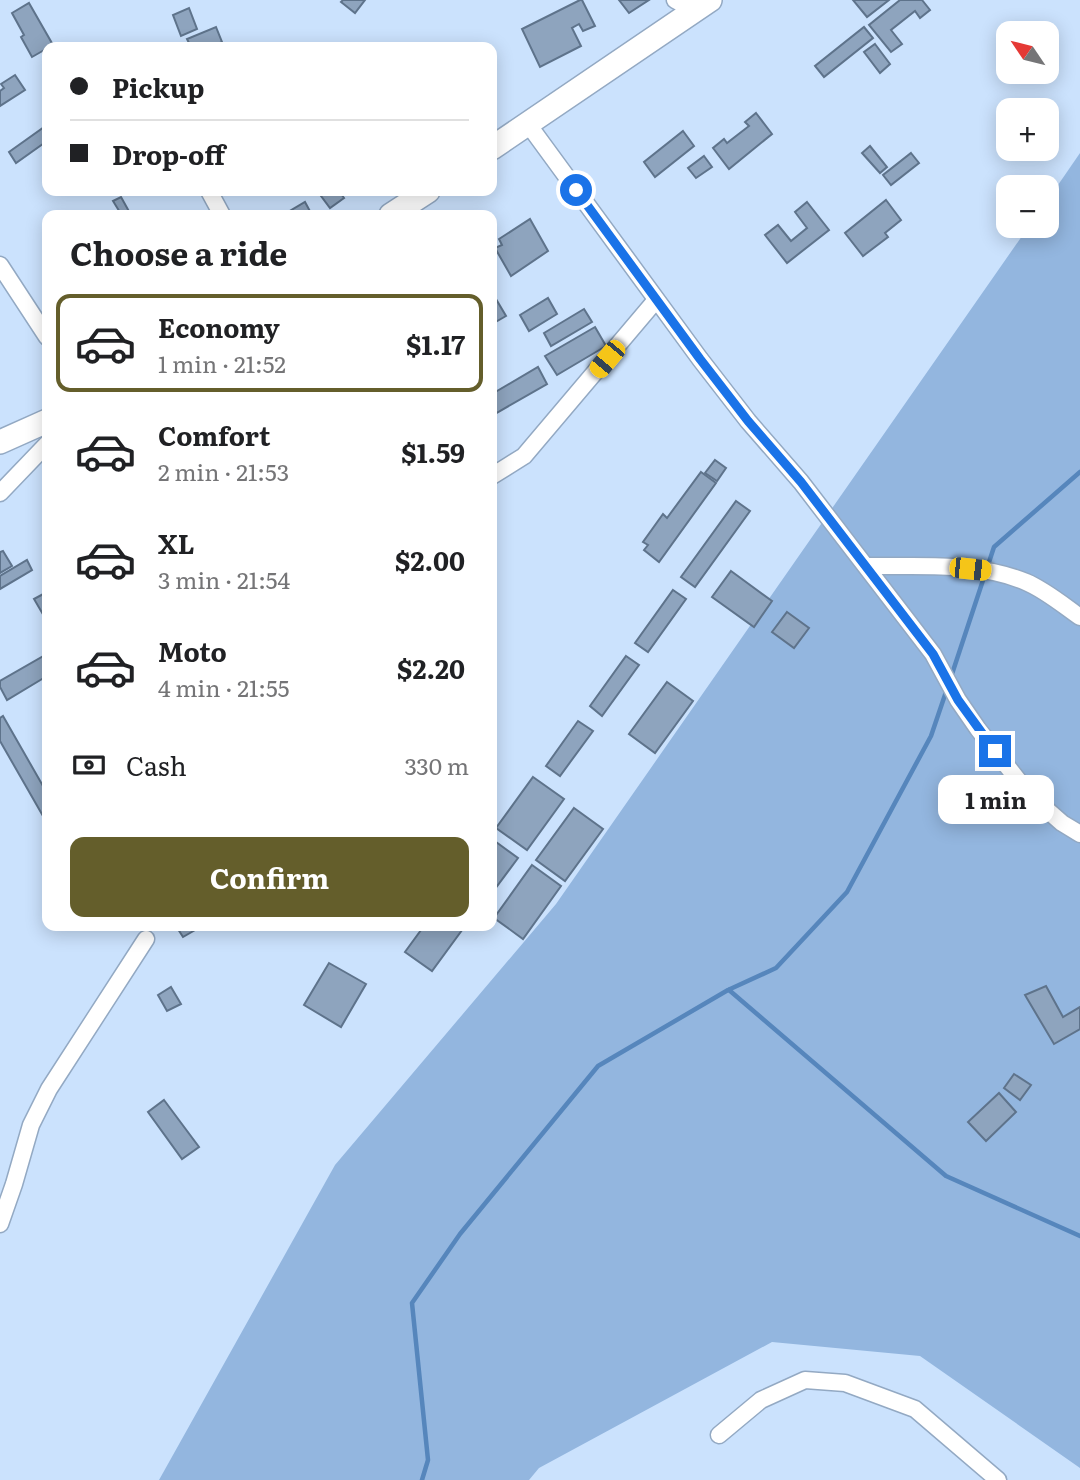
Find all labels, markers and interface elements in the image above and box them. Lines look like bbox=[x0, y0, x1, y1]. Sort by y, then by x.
north arrow bbox=[996, 21, 1059, 84]
map controls bbox=[996, 21, 1059, 238]
text: Pickup bbox=[112, 67, 204, 106]
button: + bbox=[996, 98, 1059, 161]
text: Drop-off bbox=[112, 134, 225, 173]
route start bbox=[560, 174, 592, 206]
button: − bbox=[996, 175, 1059, 238]
text: Choose a ride bbox=[70, 228, 287, 276]
text: Economy bbox=[158, 307, 280, 346]
icon: car bbox=[74, 312, 137, 375]
text: $1.17 bbox=[406, 324, 465, 363]
car bbox=[586, 336, 629, 382]
text: 1 min · 21:52 bbox=[158, 346, 286, 380]
text: Comfort bbox=[158, 415, 270, 454]
icon: car bbox=[74, 420, 137, 483]
text: $1.59 bbox=[401, 432, 465, 471]
text: 2 min · 21:53 bbox=[158, 454, 289, 488]
text: XL bbox=[158, 523, 195, 562]
icon: car bbox=[74, 528, 137, 591]
text: $2.00 bbox=[395, 540, 465, 579]
car bbox=[949, 556, 992, 582]
text: 3 min · 21:54 bbox=[158, 562, 290, 596]
text: Moto bbox=[158, 631, 227, 670]
icon: car bbox=[74, 636, 137, 699]
text: $2.20 bbox=[397, 648, 465, 687]
text: 4 min · 21:55 bbox=[158, 670, 289, 704]
route end bbox=[979, 735, 1011, 767]
text: Cash bbox=[126, 745, 187, 784]
icon: cash bbox=[70, 746, 108, 784]
text: 330 m bbox=[405, 748, 469, 782]
callout: 1 min bbox=[937, 776, 1053, 824]
text: 1 min bbox=[965, 782, 1027, 816]
button: Confirm bbox=[70, 837, 469, 917]

